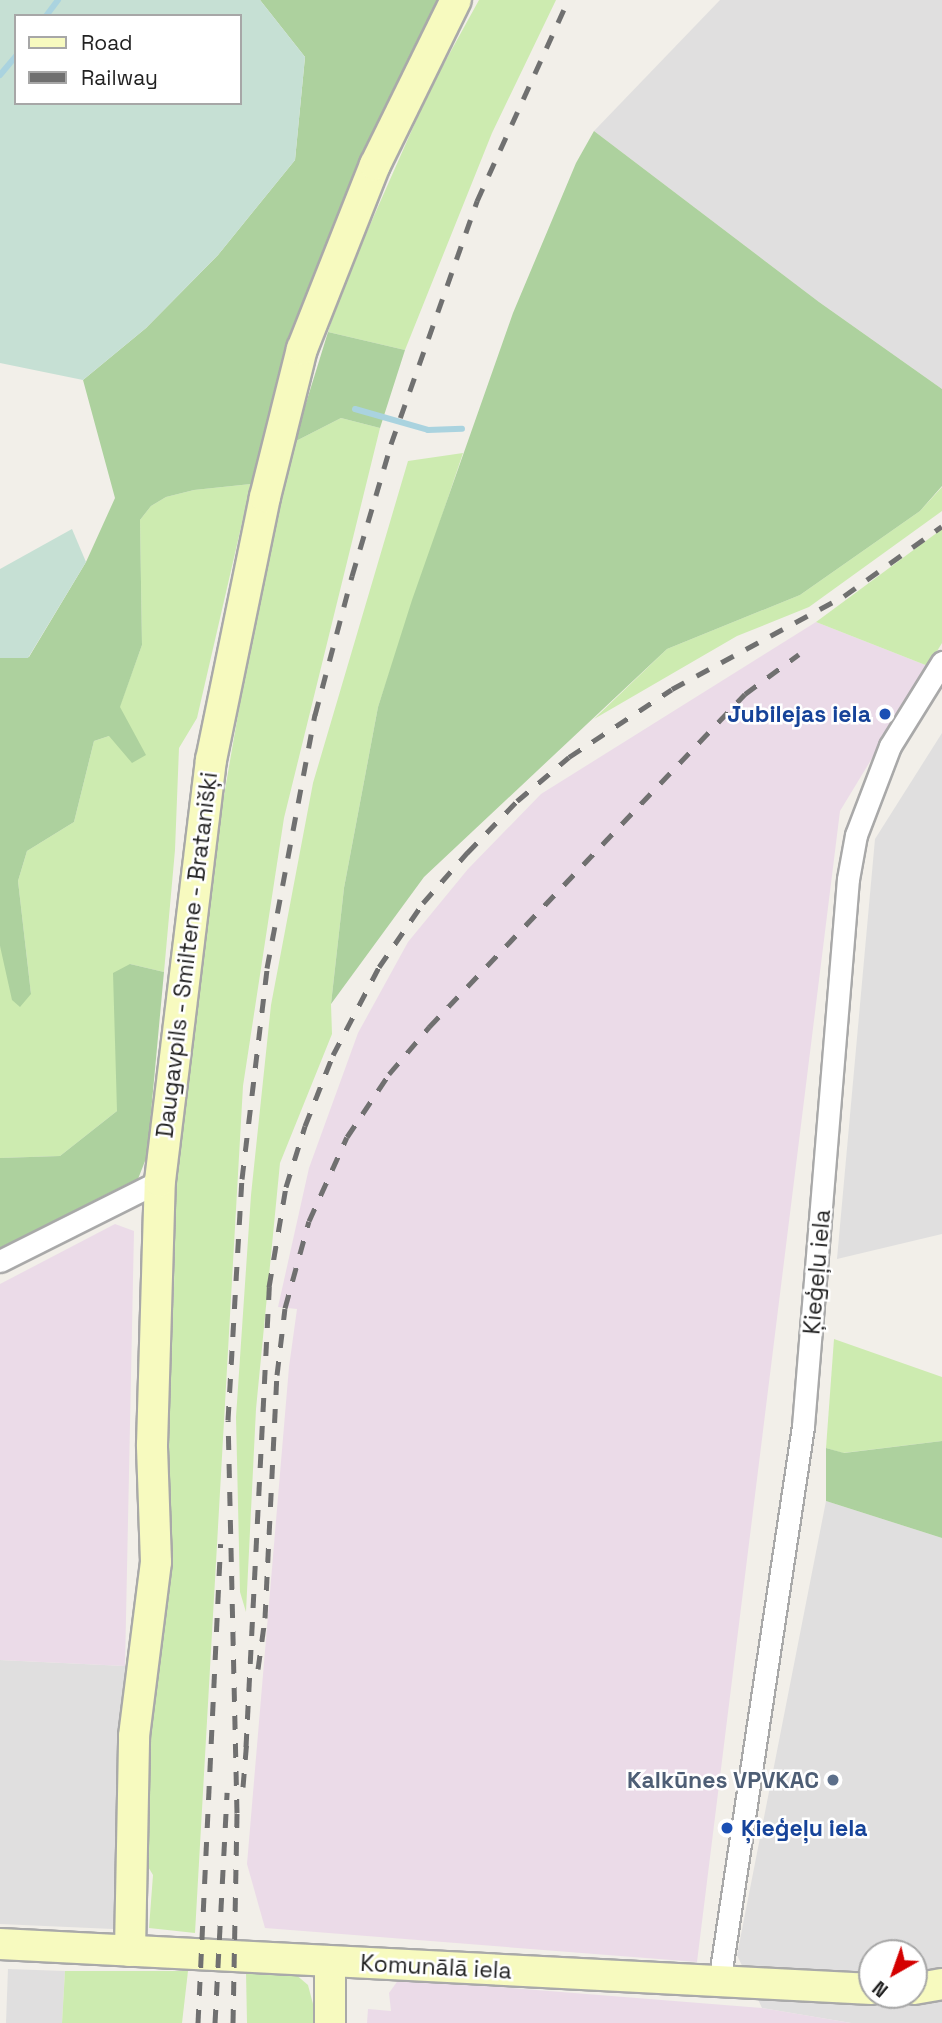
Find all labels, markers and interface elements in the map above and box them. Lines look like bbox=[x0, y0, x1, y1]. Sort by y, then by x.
legend bbox=[14, 14, 242, 105]
text: Road bbox=[81, 29, 133, 56]
text: Railway bbox=[81, 64, 158, 91]
place label: Jubilejas iela bbox=[727, 700, 871, 728]
marker: Jubilejas iela bbox=[877, 706, 893, 722]
street label: Daugavpils - Smiltene - Bratanišķi bbox=[151, 769, 223, 1141]
street label: Ķieģeļu iela bbox=[798, 1208, 836, 1336]
place label: Kalkūnes VPVKAC bbox=[627, 1766, 819, 1794]
marker: Kalkūnes VPVKAC bbox=[825, 1772, 841, 1788]
place label: Ķieģeļu iela bbox=[741, 1814, 868, 1842]
marker: Ķieģeļu iela bbox=[719, 1820, 735, 1836]
north arrow bbox=[858, 1939, 928, 2009]
street label: Komunālā iela bbox=[360, 1949, 512, 1985]
text: N bbox=[868, 1975, 893, 2003]

